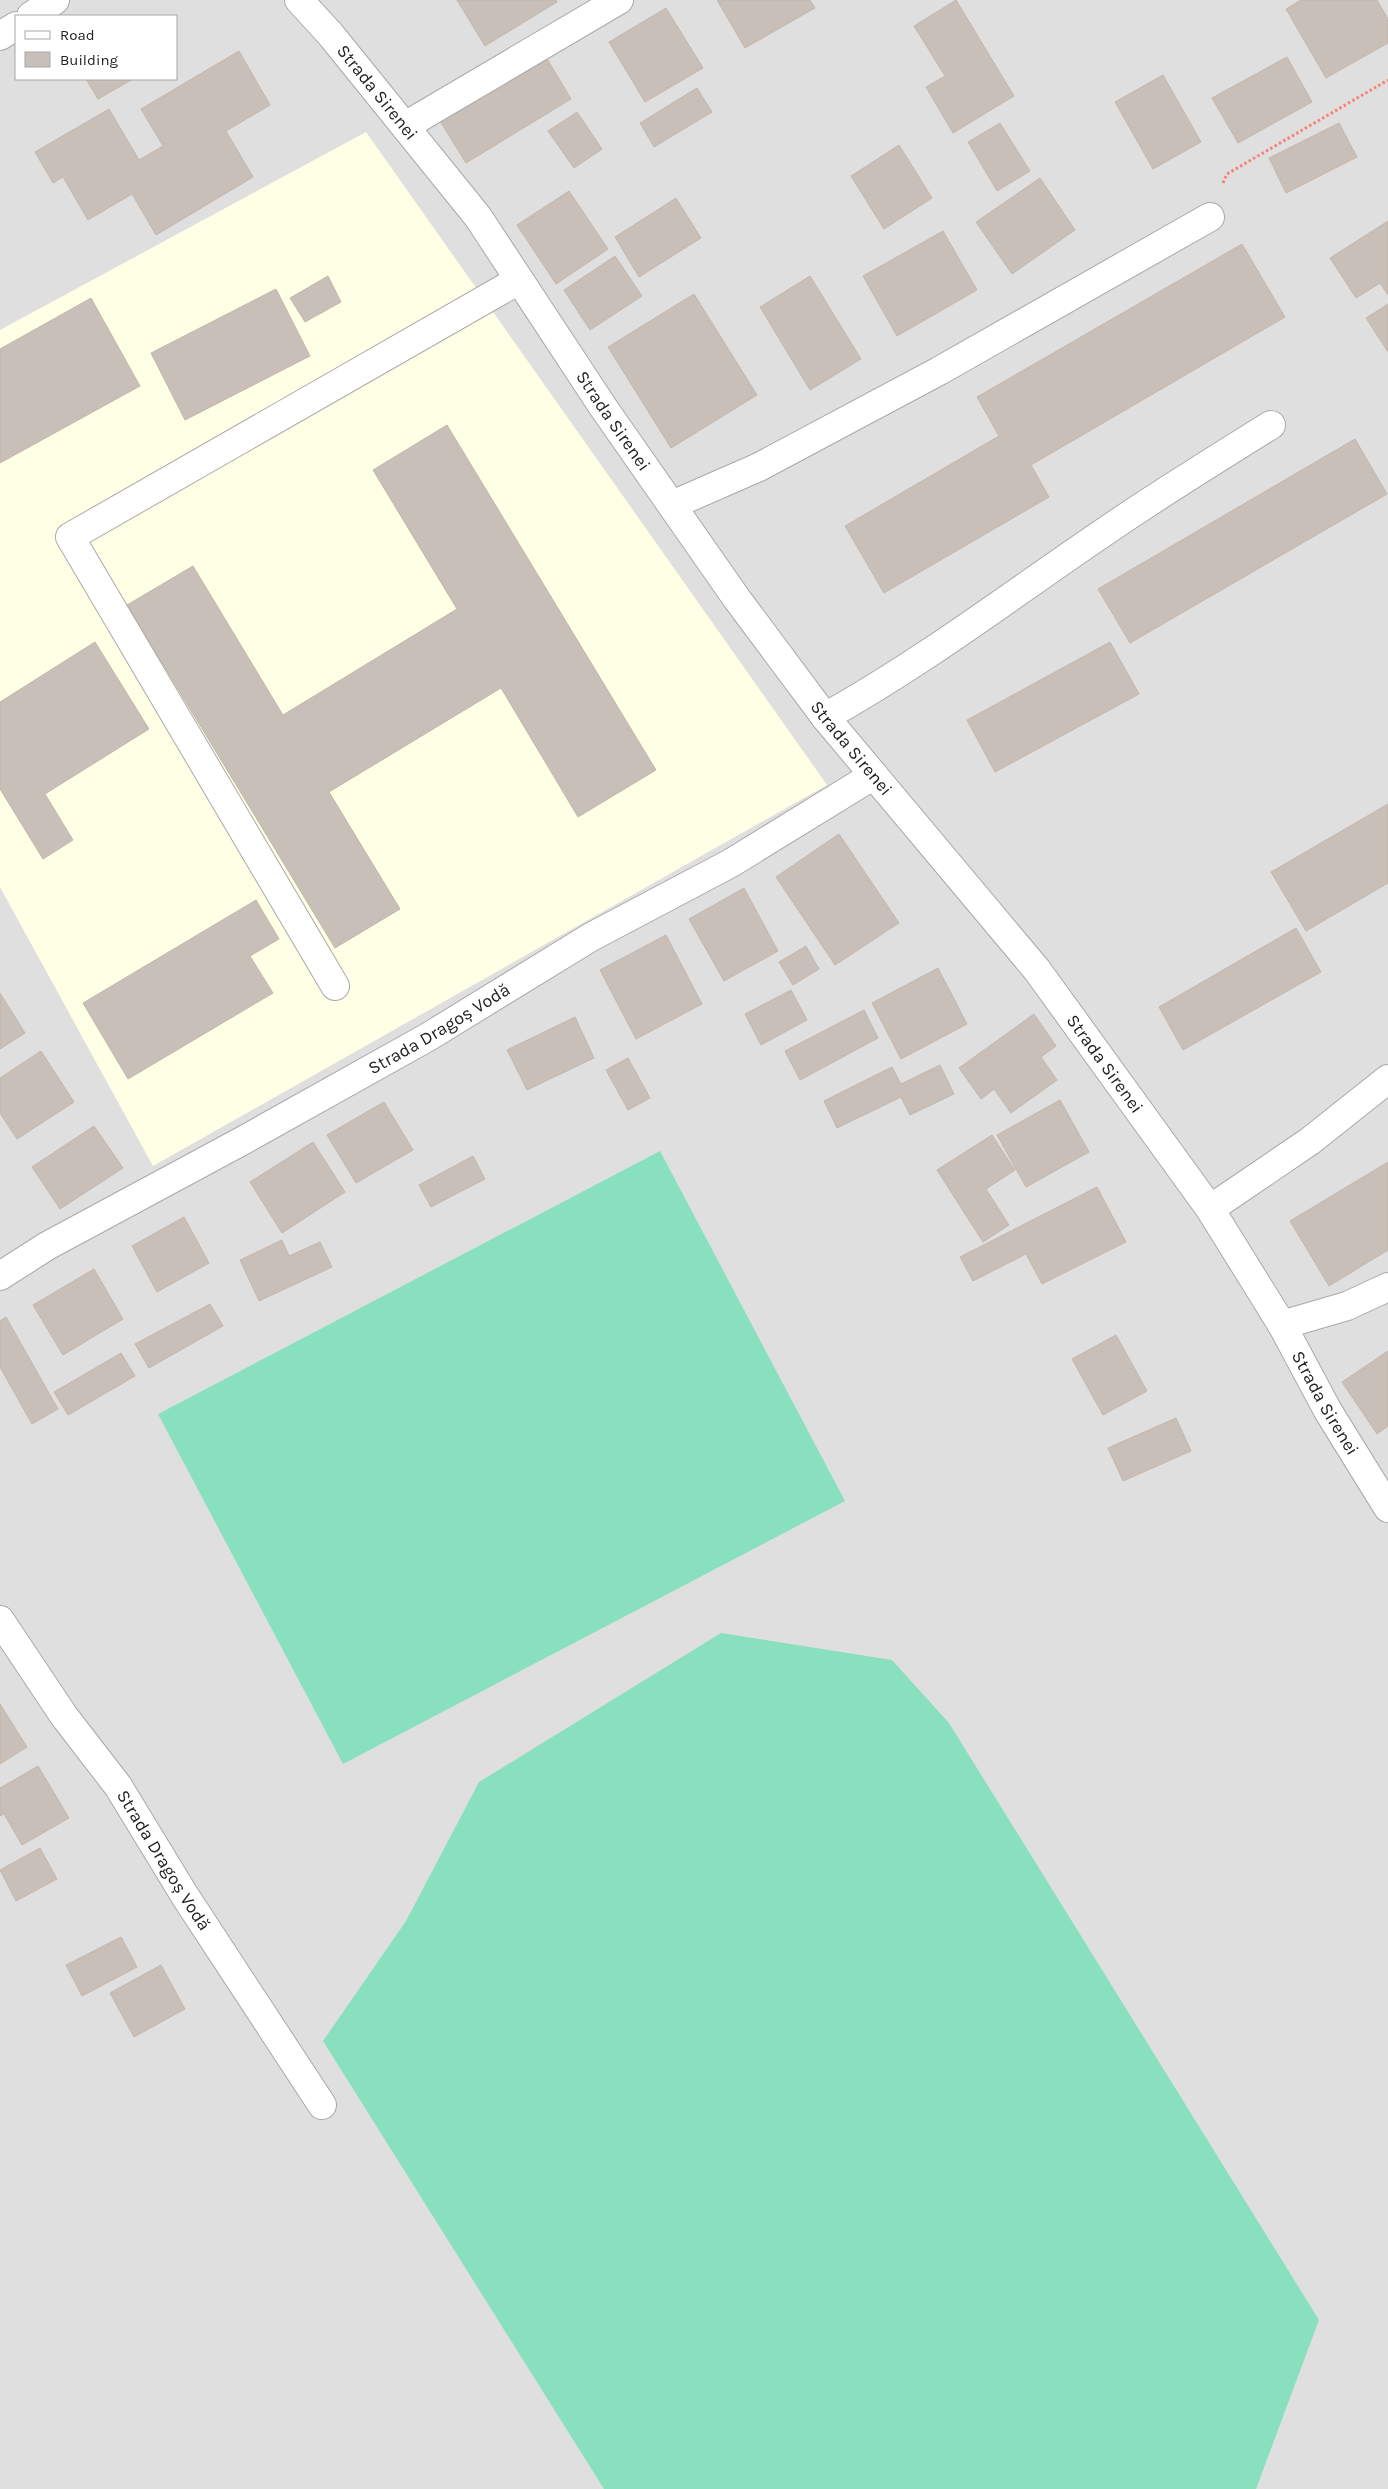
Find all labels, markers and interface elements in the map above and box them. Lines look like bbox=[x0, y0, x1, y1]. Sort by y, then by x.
legend bbox=[15, 15, 178, 80]
text: Road bbox=[60, 26, 95, 44]
street label: Strada Sirenei bbox=[332, 40, 422, 144]
text: Building bbox=[60, 51, 118, 69]
street label: Strada Sirenei bbox=[571, 367, 655, 475]
street label: Strada Sirenei bbox=[806, 696, 897, 800]
street label: Strada Dragoș Vodă bbox=[364, 978, 514, 1079]
street label: Strada Sirenei bbox=[1062, 1010, 1148, 1117]
street label: Strada Sirenei bbox=[1287, 1347, 1364, 1459]
street label: Strada Dragoș Vodă bbox=[112, 1786, 216, 1935]

